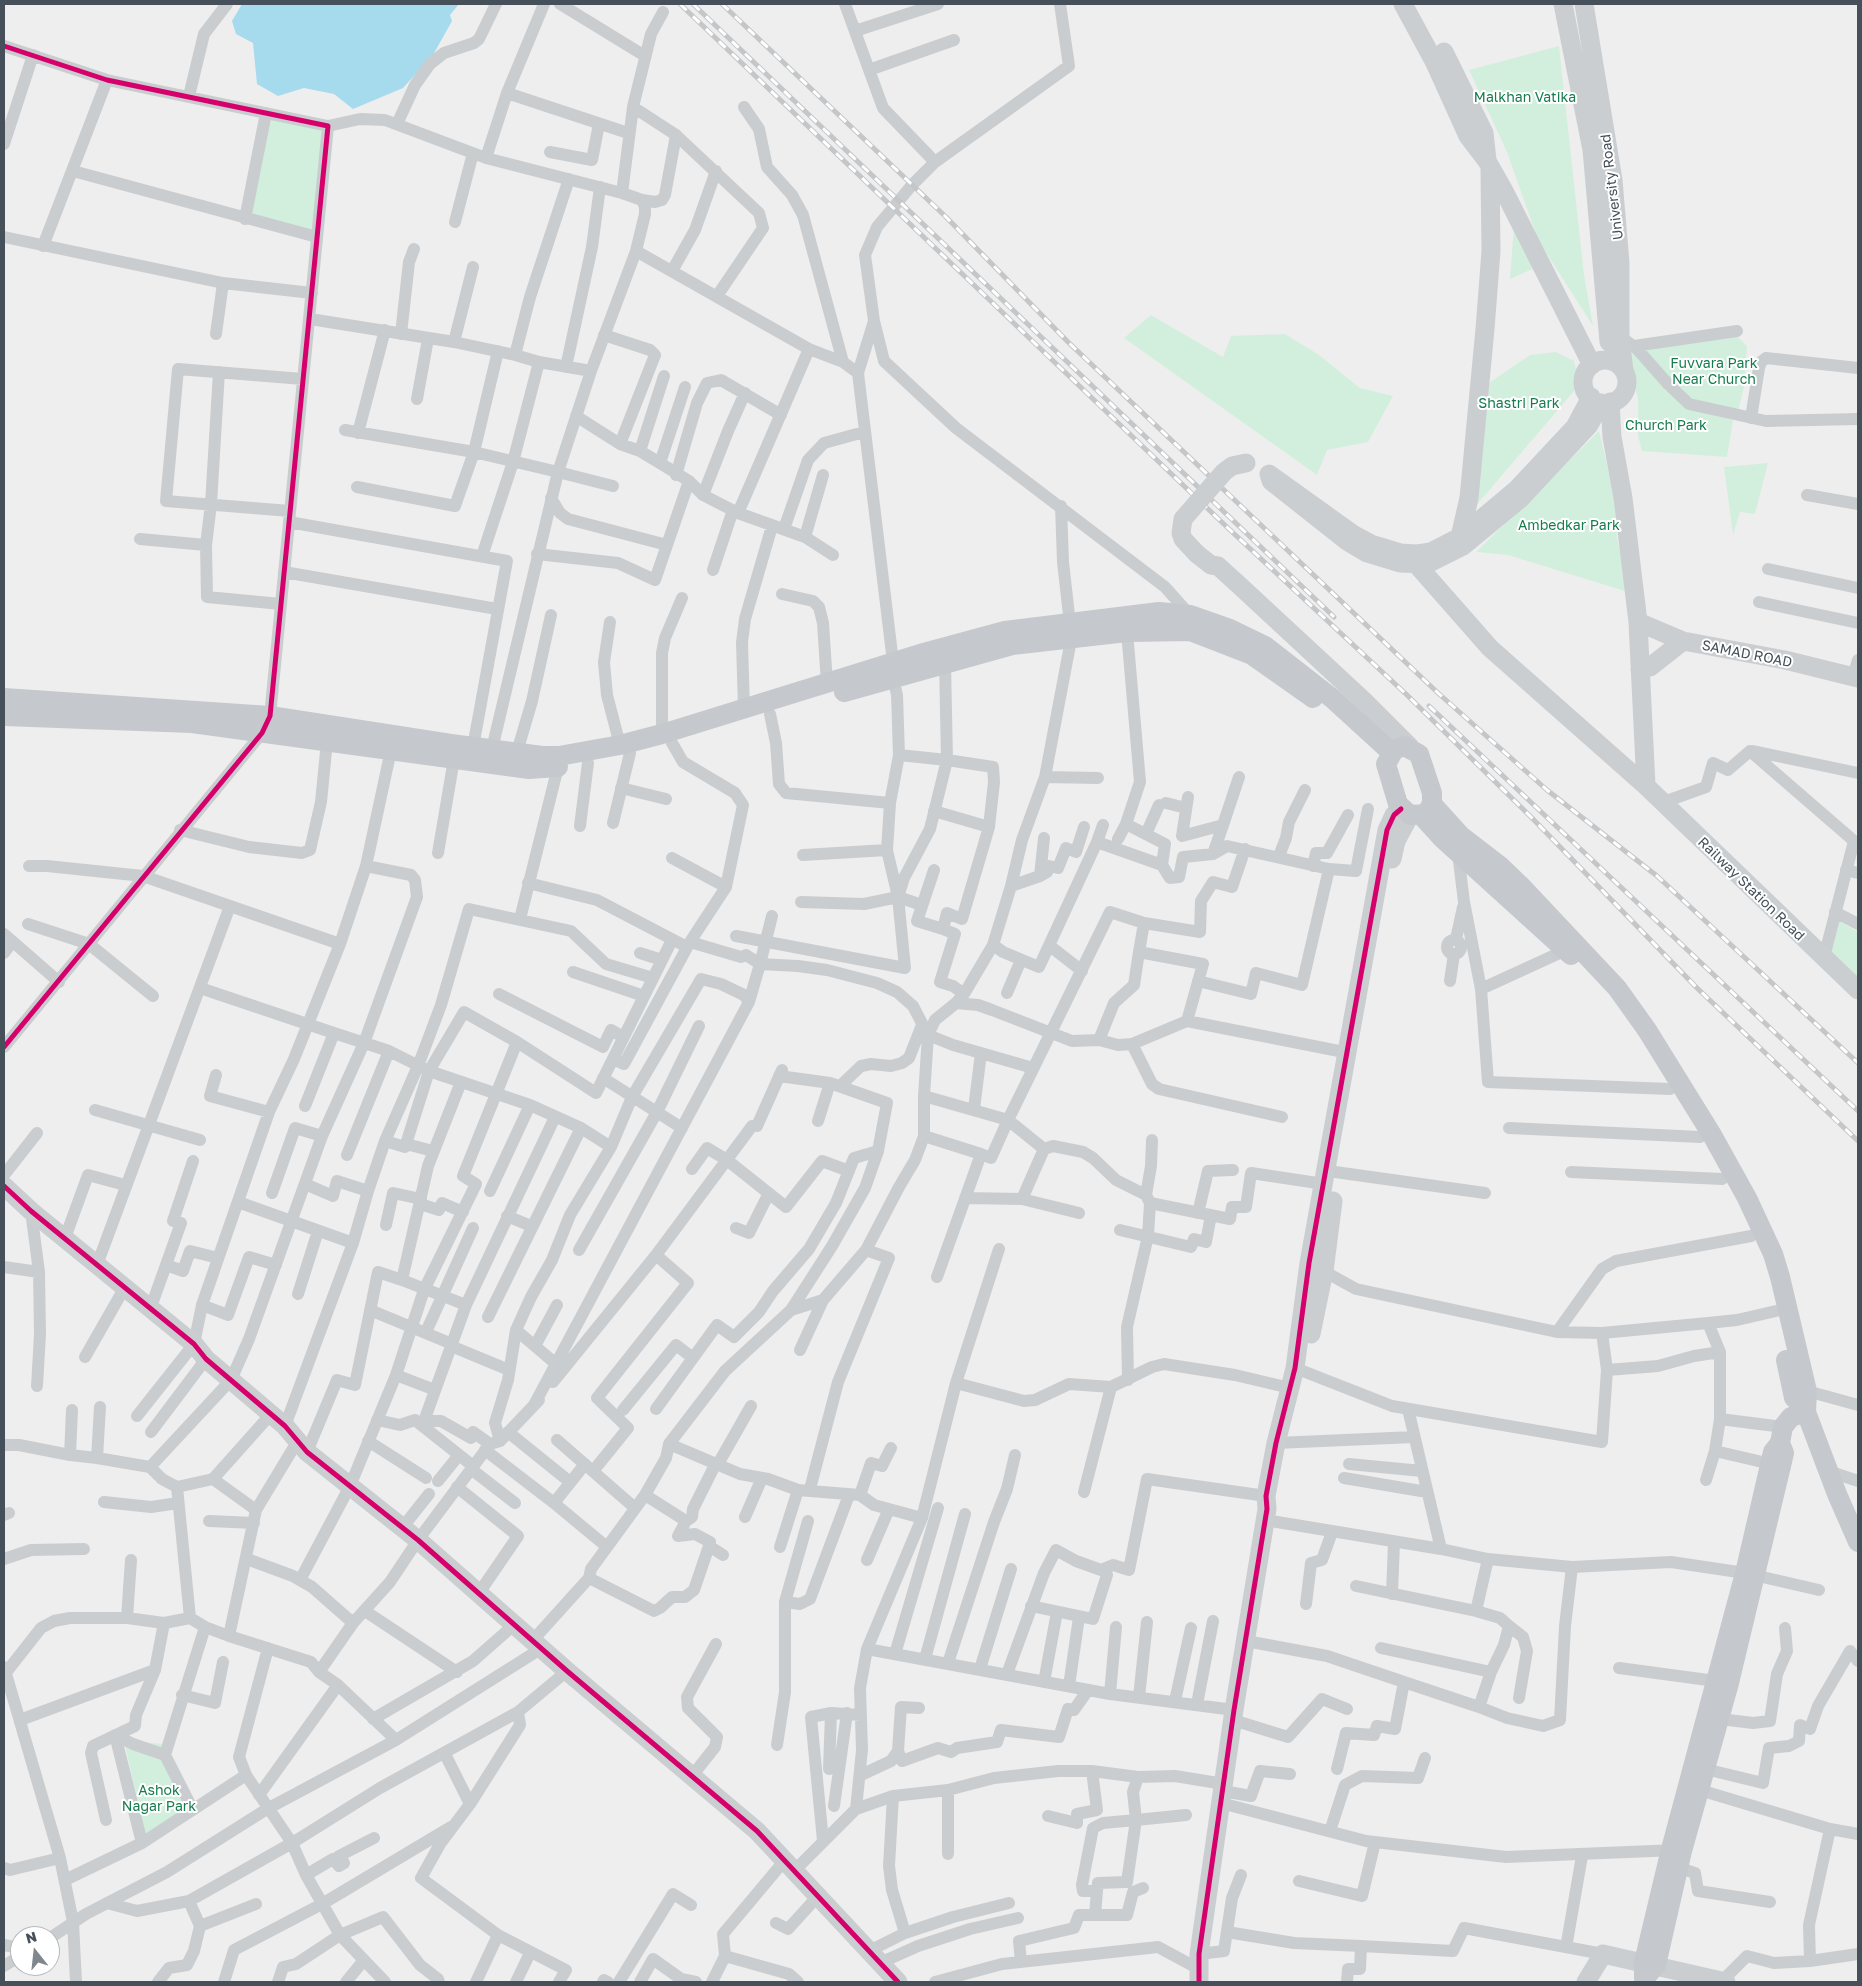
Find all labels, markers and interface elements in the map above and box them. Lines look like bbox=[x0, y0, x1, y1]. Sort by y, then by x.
park label: Malkhan Vatika bbox=[1474, 90, 1576, 106]
street label: University Road bbox=[1597, 133, 1627, 241]
park label: Fuvvara Park Near Church bbox=[1670, 356, 1758, 388]
park label: Shastri Park bbox=[1478, 396, 1560, 412]
park label: Church Park bbox=[1625, 418, 1707, 434]
park label: Ambedkar Park bbox=[1518, 518, 1620, 534]
street label: SAMAD ROAD bbox=[1700, 637, 1794, 671]
street label: Railway Station Road bbox=[1694, 834, 1808, 944]
park label: Ashok Nagar Park bbox=[122, 1783, 196, 1815]
north arrow bbox=[10, 1926, 60, 1976]
text: N bbox=[24, 1927, 38, 1947]

